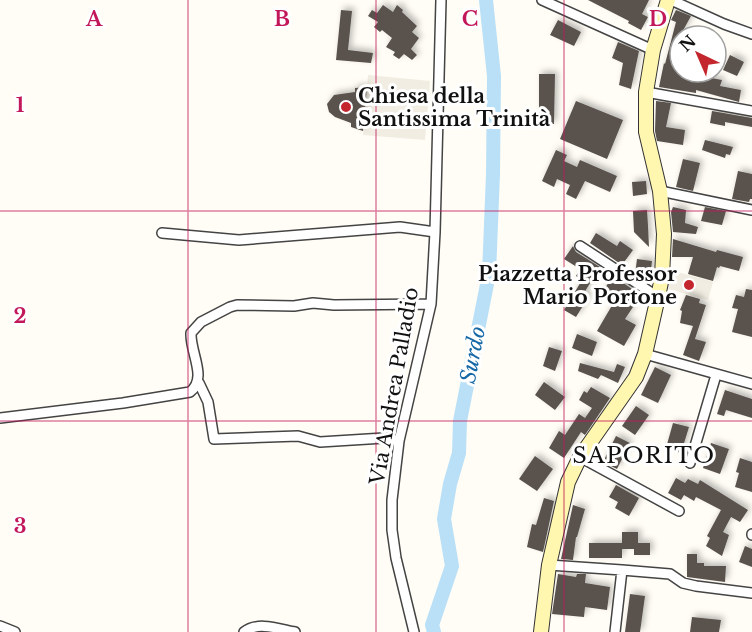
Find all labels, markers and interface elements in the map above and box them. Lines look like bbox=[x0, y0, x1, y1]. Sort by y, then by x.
text: A bbox=[85, 7, 103, 31]
text: B bbox=[274, 7, 290, 31]
text: C bbox=[462, 7, 478, 31]
text: D bbox=[649, 7, 667, 31]
north arrow bbox=[668, 24, 728, 84]
text: N bbox=[675, 31, 700, 56]
place label: Chiesa della Santissima Trinità bbox=[358, 84, 551, 131]
text: 1 bbox=[16, 93, 25, 117]
marker: Chiesa della Santissima Trinità bbox=[339, 100, 353, 114]
place label: Piazzetta Professor Mario Portone bbox=[478, 262, 677, 309]
marker: Piazzetta Professor Mario Portone bbox=[682, 278, 696, 292]
street label: Via Andrea Palladio bbox=[365, 285, 423, 488]
text: 2 bbox=[13, 304, 27, 328]
water label: Surdo bbox=[455, 324, 491, 386]
district label: SAPORITO bbox=[572, 442, 716, 469]
text: 3 bbox=[14, 514, 26, 538]

